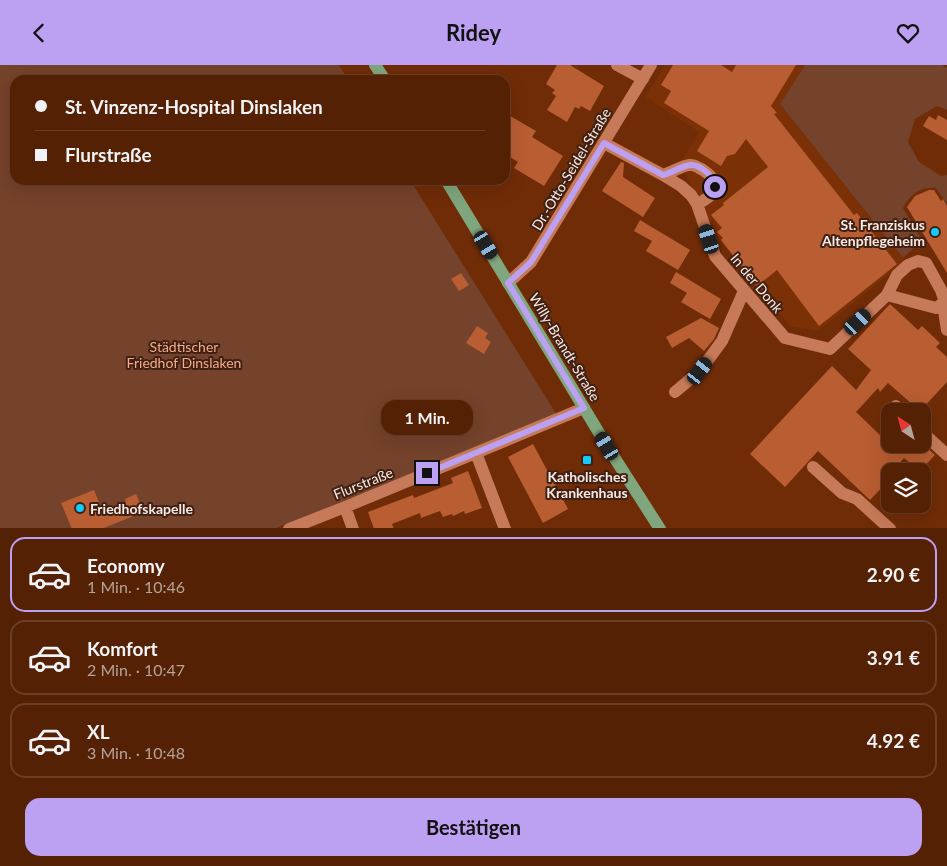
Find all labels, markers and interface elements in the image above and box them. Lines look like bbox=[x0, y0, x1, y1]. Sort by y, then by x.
icon: back bbox=[25, 19, 53, 47]
text: Ridey bbox=[446, 19, 501, 46]
icon: heart bbox=[894, 19, 922, 47]
text: St. Vinzenz-Hospital Dinslaken bbox=[65, 95, 323, 118]
street label: Dr.-Otto-Seidel-Straße bbox=[528, 105, 614, 233]
text: Flurstraße bbox=[65, 143, 152, 166]
route start bbox=[704, 176, 726, 198]
place label: St. Franziskus Altenpflegeheim bbox=[821, 216, 925, 249]
car bbox=[697, 222, 720, 256]
marker: St. Franziskus Altenpflegeheim bbox=[929, 226, 941, 238]
car bbox=[471, 228, 500, 262]
street label: In der Donk bbox=[727, 250, 787, 317]
street label: Willy-Brandt-Straße bbox=[526, 290, 604, 404]
car bbox=[841, 306, 874, 338]
park label: Städtischer Friedhof Dinslaken bbox=[127, 338, 241, 371]
car bbox=[684, 355, 715, 387]
callout: 1 Min. bbox=[381, 401, 473, 435]
north arrow bbox=[881, 403, 931, 453]
map controls bbox=[881, 403, 931, 513]
text: 1 Min. bbox=[404, 408, 450, 427]
car bbox=[592, 429, 621, 463]
marker: Katholisches Krankenhaus bbox=[581, 454, 593, 466]
route end bbox=[416, 462, 438, 484]
street label: Flurstraße bbox=[331, 463, 395, 503]
button: layers bbox=[881, 463, 931, 513]
place label: Katholisches Krankenhaus bbox=[546, 468, 628, 501]
place label: Friedhofskapelle bbox=[90, 500, 193, 517]
marker: Friedhofskapelle bbox=[74, 502, 86, 514]
icon: car bbox=[27, 552, 72, 597]
text: Economy bbox=[87, 554, 165, 577]
text: 2.90 € bbox=[867, 563, 920, 586]
text: 1 Min. · 10:46 bbox=[87, 577, 185, 596]
icon: car bbox=[27, 635, 72, 680]
text: Komfort bbox=[87, 637, 158, 660]
text: 3.91 € bbox=[867, 646, 920, 669]
text: 2 Min. · 10:47 bbox=[87, 660, 185, 679]
icon: car bbox=[27, 718, 72, 763]
text: XL bbox=[87, 720, 110, 743]
text: 4.92 € bbox=[867, 729, 920, 752]
text: 3 Min. · 10:48 bbox=[87, 743, 185, 762]
button: Bestätigen bbox=[25, 798, 922, 856]

